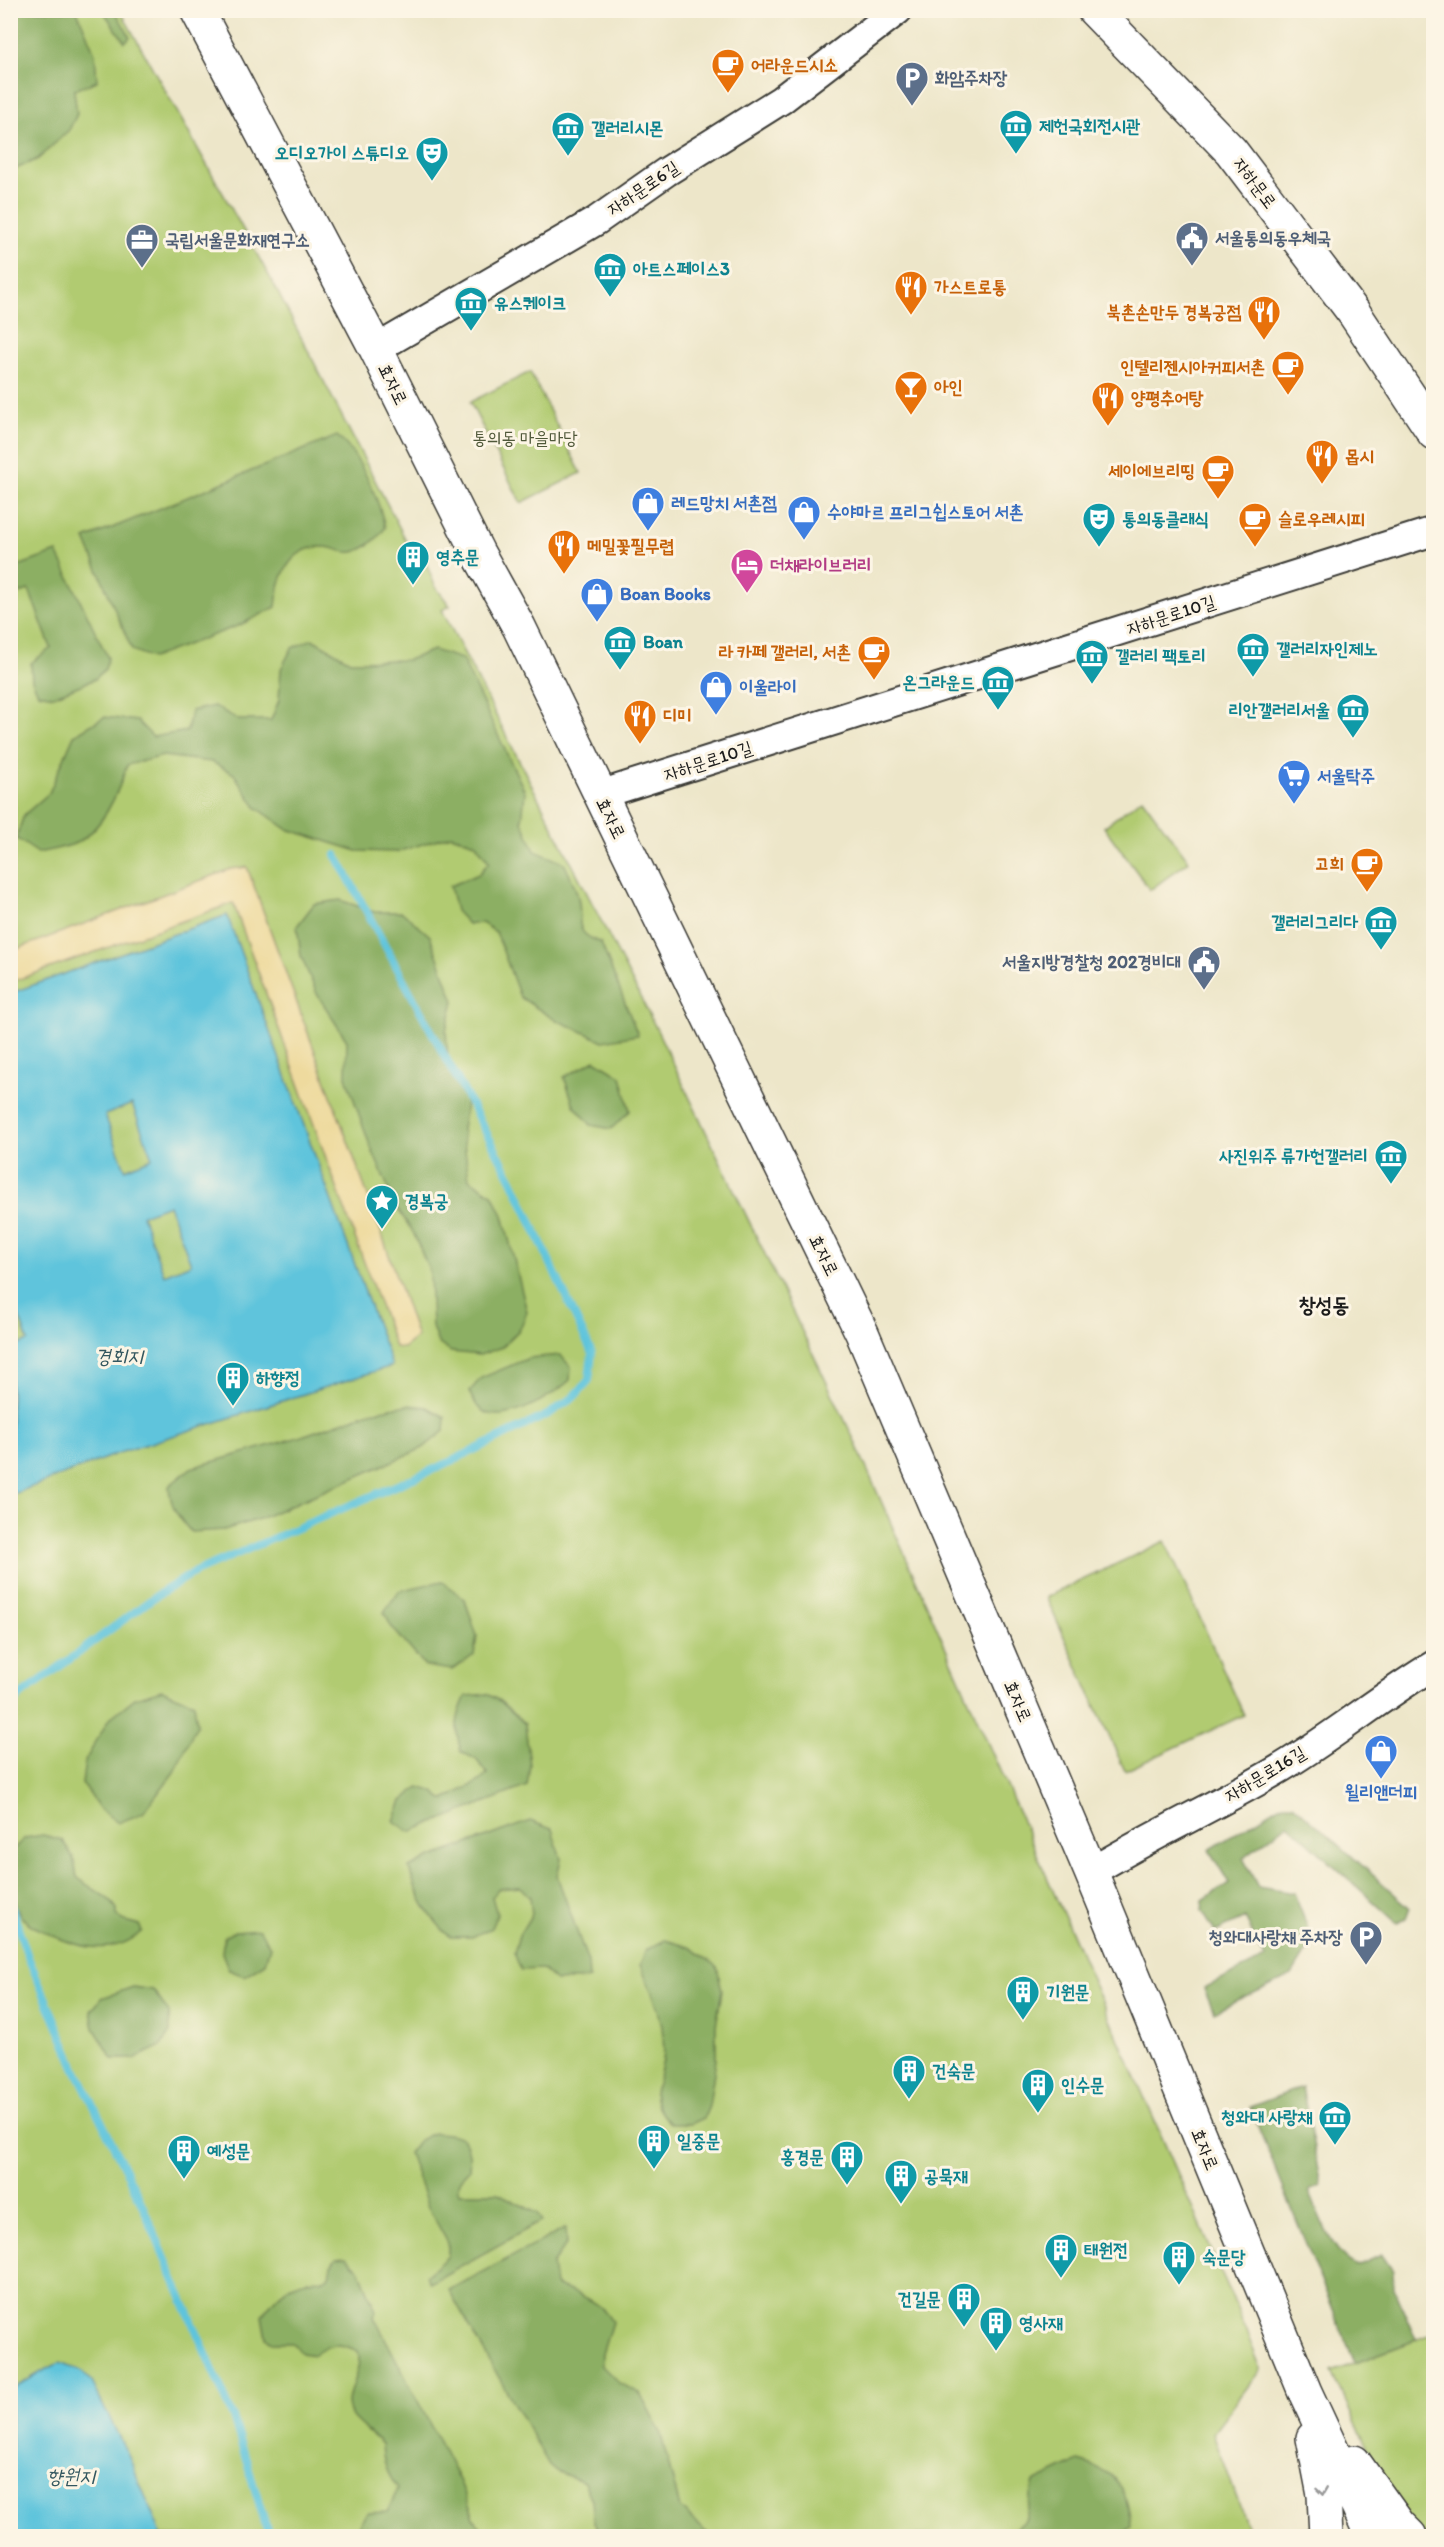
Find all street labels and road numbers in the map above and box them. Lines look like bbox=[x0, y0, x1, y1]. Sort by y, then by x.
street label: 자하문로 bbox=[1229, 153, 1281, 213]
street label: 자하문로6길 bbox=[603, 156, 684, 220]
street label: 효자로 bbox=[374, 360, 412, 408]
street label: 자하문로10길 bbox=[1124, 590, 1219, 640]
street label: 자하문로10길 bbox=[661, 736, 756, 786]
street label: 효자로 bbox=[592, 794, 630, 842]
street label: 효자로 bbox=[805, 1231, 843, 1279]
street label: 효자로 bbox=[999, 1677, 1037, 1725]
street label: 자하문로16길 bbox=[1221, 1741, 1310, 1807]
street label: 효자로 bbox=[1187, 2125, 1223, 2173]

